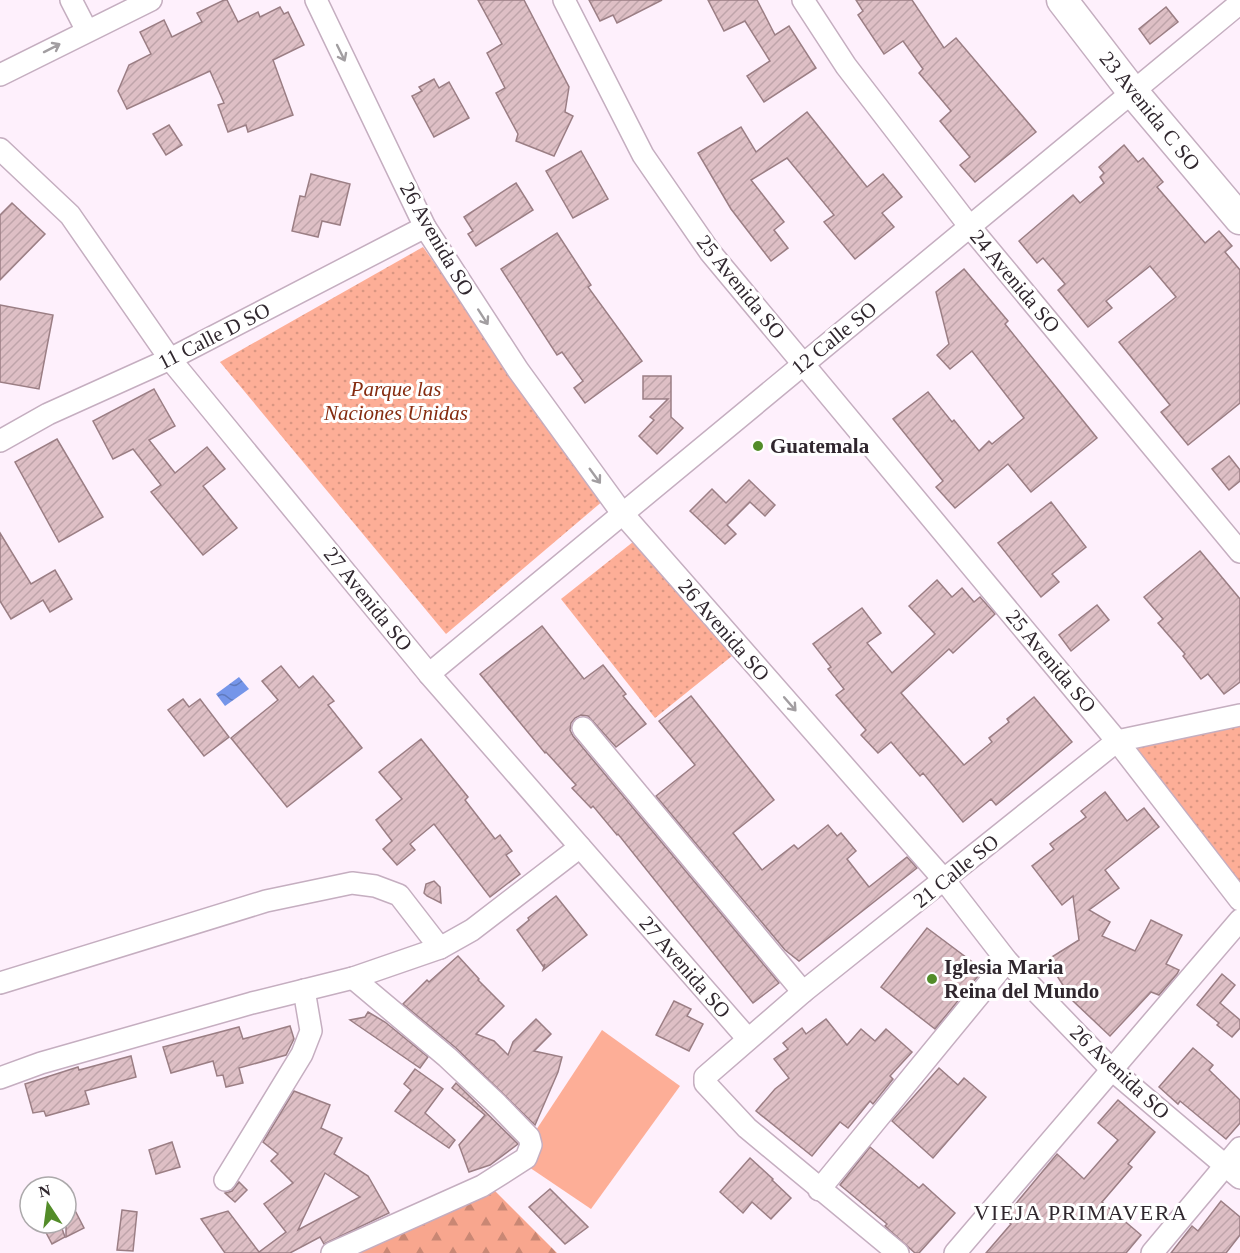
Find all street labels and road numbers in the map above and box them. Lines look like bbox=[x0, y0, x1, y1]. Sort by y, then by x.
street label: 23 Avenida C SO bbox=[1095, 47, 1205, 175]
street label: 26 Avenida SO bbox=[395, 178, 479, 300]
street label: 24 Avenida SO bbox=[965, 225, 1065, 337]
street label: 25 Avenida SO bbox=[692, 230, 790, 344]
street label: 12 Calle SO bbox=[787, 296, 881, 380]
street label: 11 Calle D SO bbox=[154, 298, 274, 374]
street label: 27 Avenida SO bbox=[319, 542, 417, 656]
street label: 26 Avenida SO bbox=[673, 574, 775, 686]
street label: 25 Avenida SO bbox=[1001, 605, 1101, 717]
street label: 21 Calle SO bbox=[909, 829, 1003, 913]
street label: 27 Avenida SO bbox=[634, 911, 736, 1023]
street label: 26 Avenida SO bbox=[1065, 1020, 1175, 1124]

